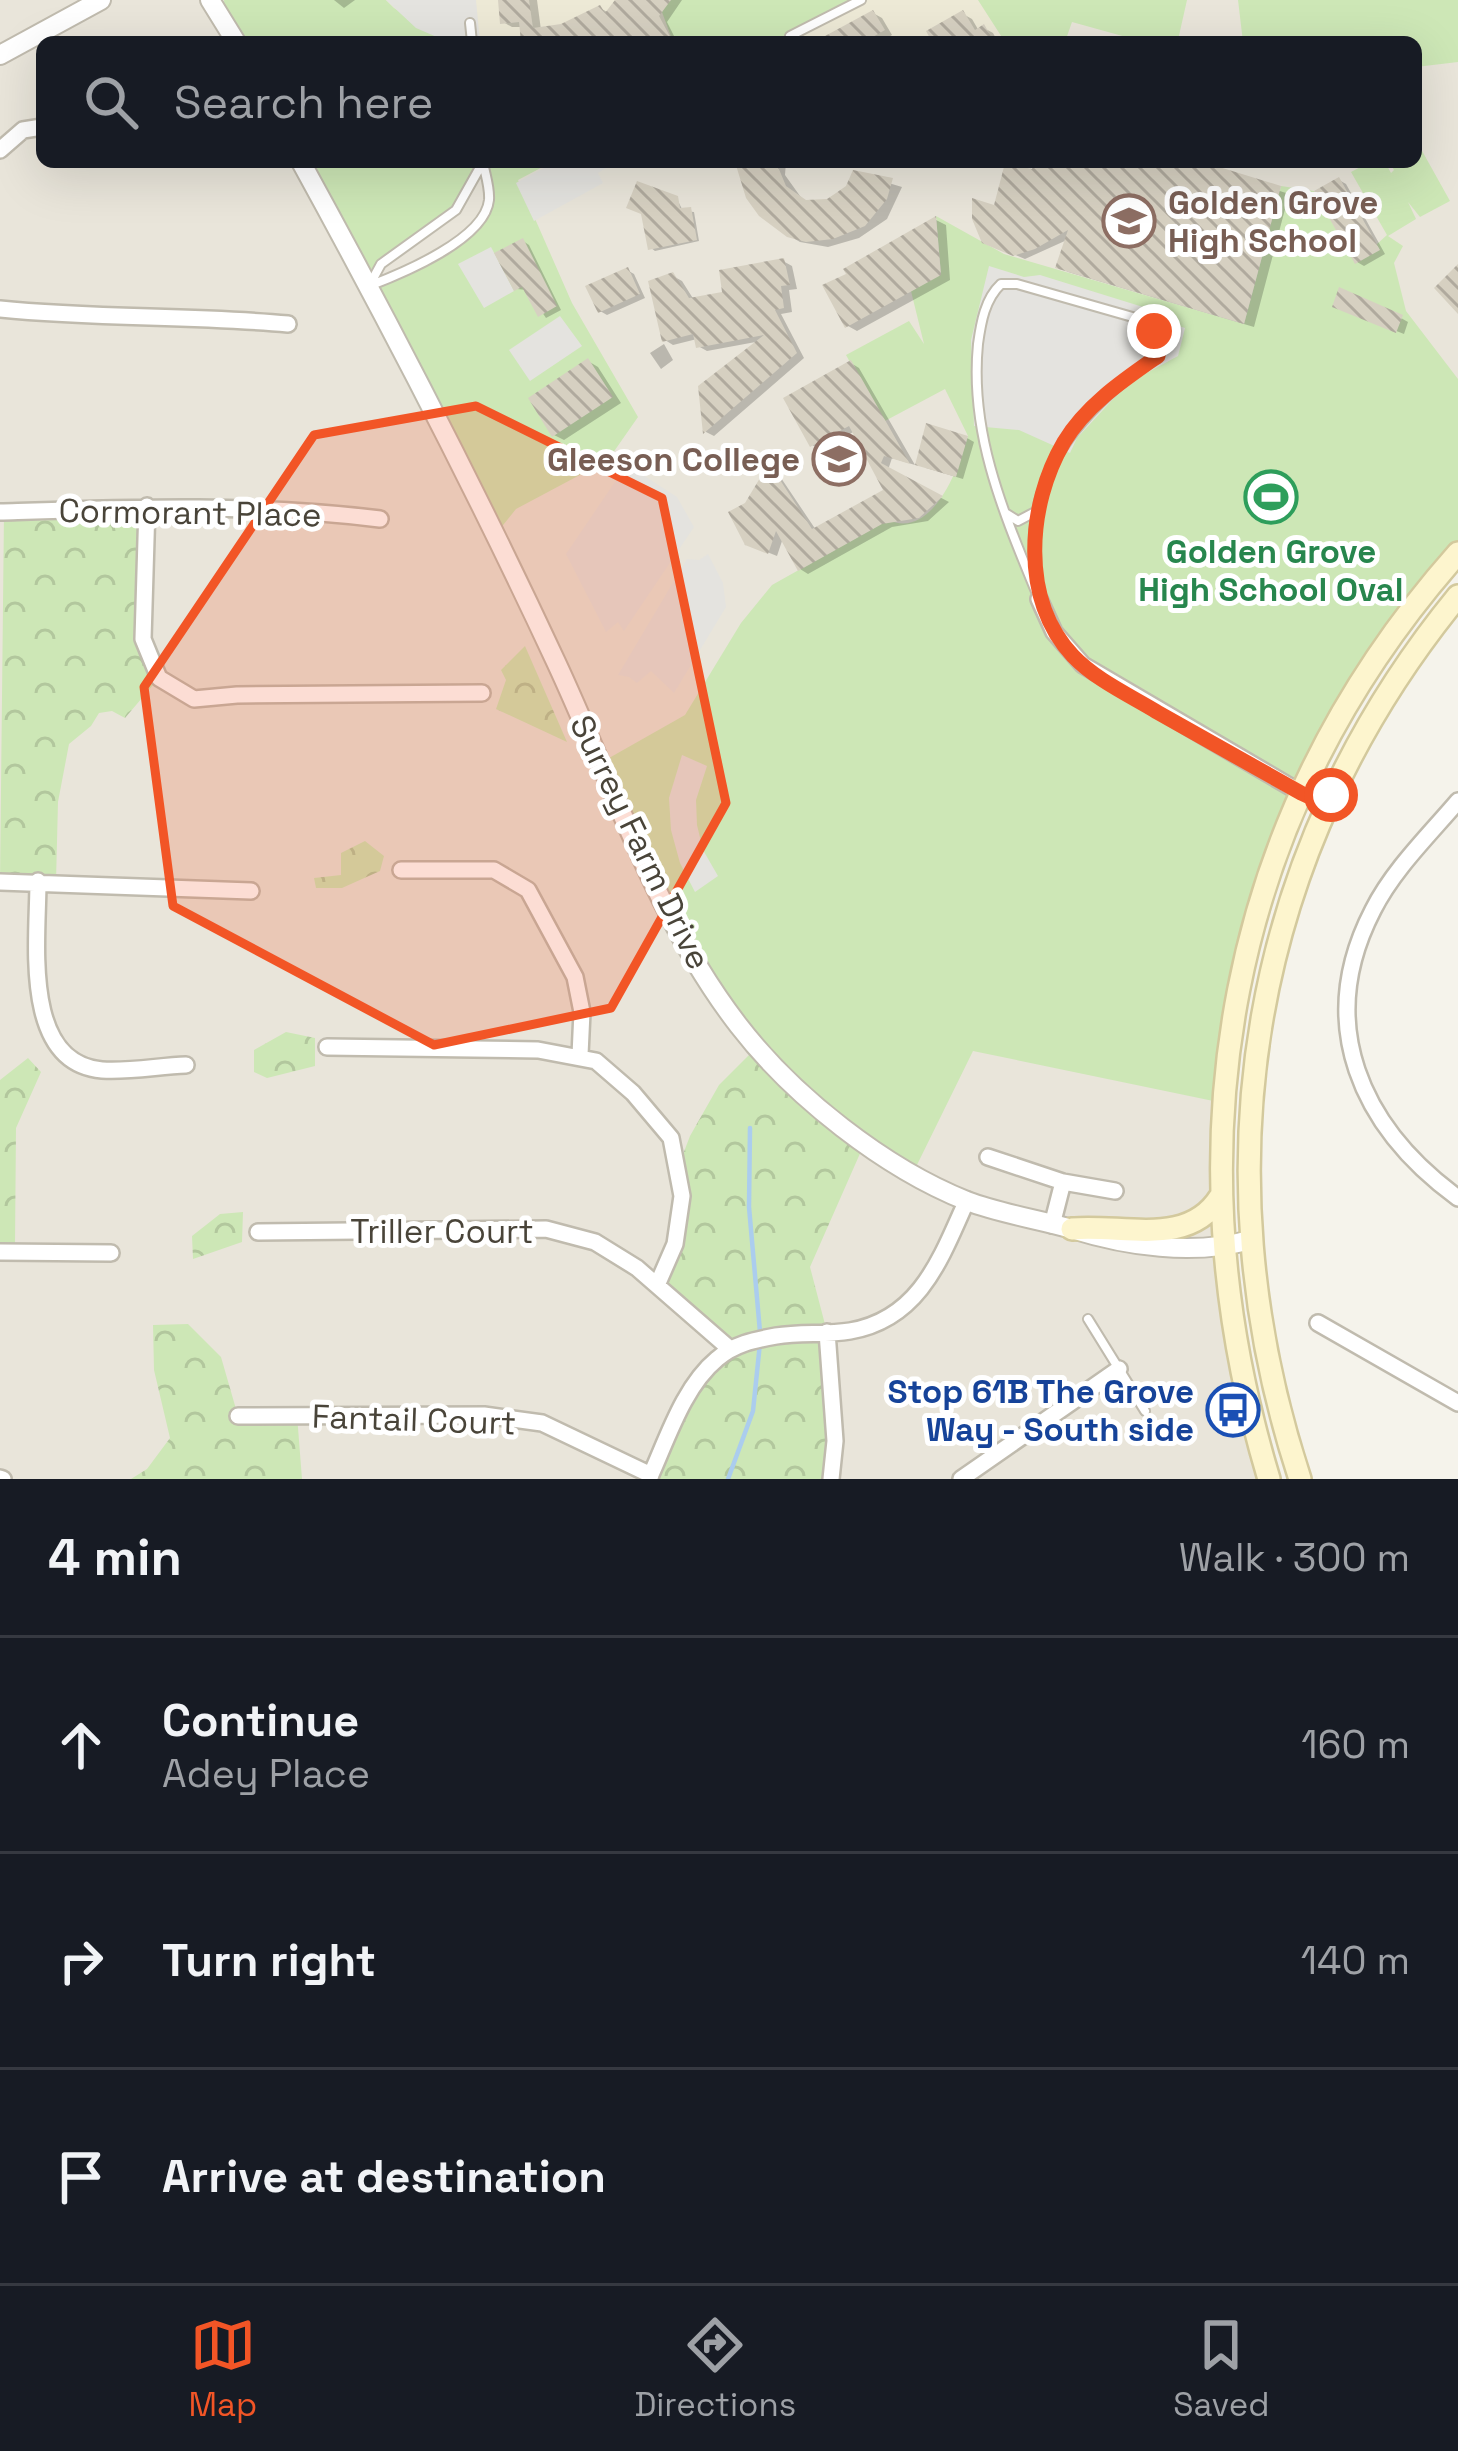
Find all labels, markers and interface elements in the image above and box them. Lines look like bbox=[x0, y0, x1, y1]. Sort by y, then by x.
search box bbox=[36, 36, 1422, 168]
icon: search bbox=[78, 69, 144, 135]
text: Search here bbox=[174, 74, 433, 131]
place label: Golden Grove High School bbox=[1168, 182, 1378, 262]
school or university icon: Golden Grove High School bbox=[1101, 193, 1157, 249]
route end bbox=[1127, 304, 1181, 358]
school or university icon: Gleeson College bbox=[811, 431, 867, 487]
place label: Gleeson College bbox=[547, 439, 800, 481]
sports icon: Golden Grove High School Oval bbox=[1243, 469, 1299, 525]
street label: Cormorant Place bbox=[58, 490, 322, 536]
place label: Golden Grove High School Oval bbox=[1138, 531, 1404, 611]
street label: Surrey Farm Drive bbox=[560, 708, 720, 977]
route start bbox=[1304, 768, 1358, 822]
street label: Triller Court bbox=[350, 1211, 534, 1253]
place label: Stop 61B The Grove Way - South side bbox=[888, 1371, 1194, 1451]
bus stop icon: Stop 61B The Grove Way - South side bbox=[1205, 1382, 1261, 1438]
street label: Fantail Court bbox=[311, 1395, 517, 1445]
text: 4 min bbox=[48, 1525, 182, 1590]
text: Walk · 300 m bbox=[1179, 1533, 1410, 1582]
text: Continue bbox=[162, 1692, 359, 1749]
icon: ahead bbox=[48, 1712, 114, 1778]
text: 160 m bbox=[1301, 1720, 1410, 1769]
text: Adey Place bbox=[162, 1749, 370, 1798]
icon: right bbox=[48, 1928, 114, 1994]
text: Turn right bbox=[162, 1932, 376, 1989]
text: 140 m bbox=[1301, 1936, 1410, 1985]
icon: arrive bbox=[48, 2144, 114, 2210]
text: Arrive at destination bbox=[162, 2148, 606, 2205]
tab: Map bbox=[189, 2312, 257, 2426]
tab: Directions bbox=[634, 2312, 796, 2426]
tab: Saved bbox=[1173, 2312, 1269, 2426]

